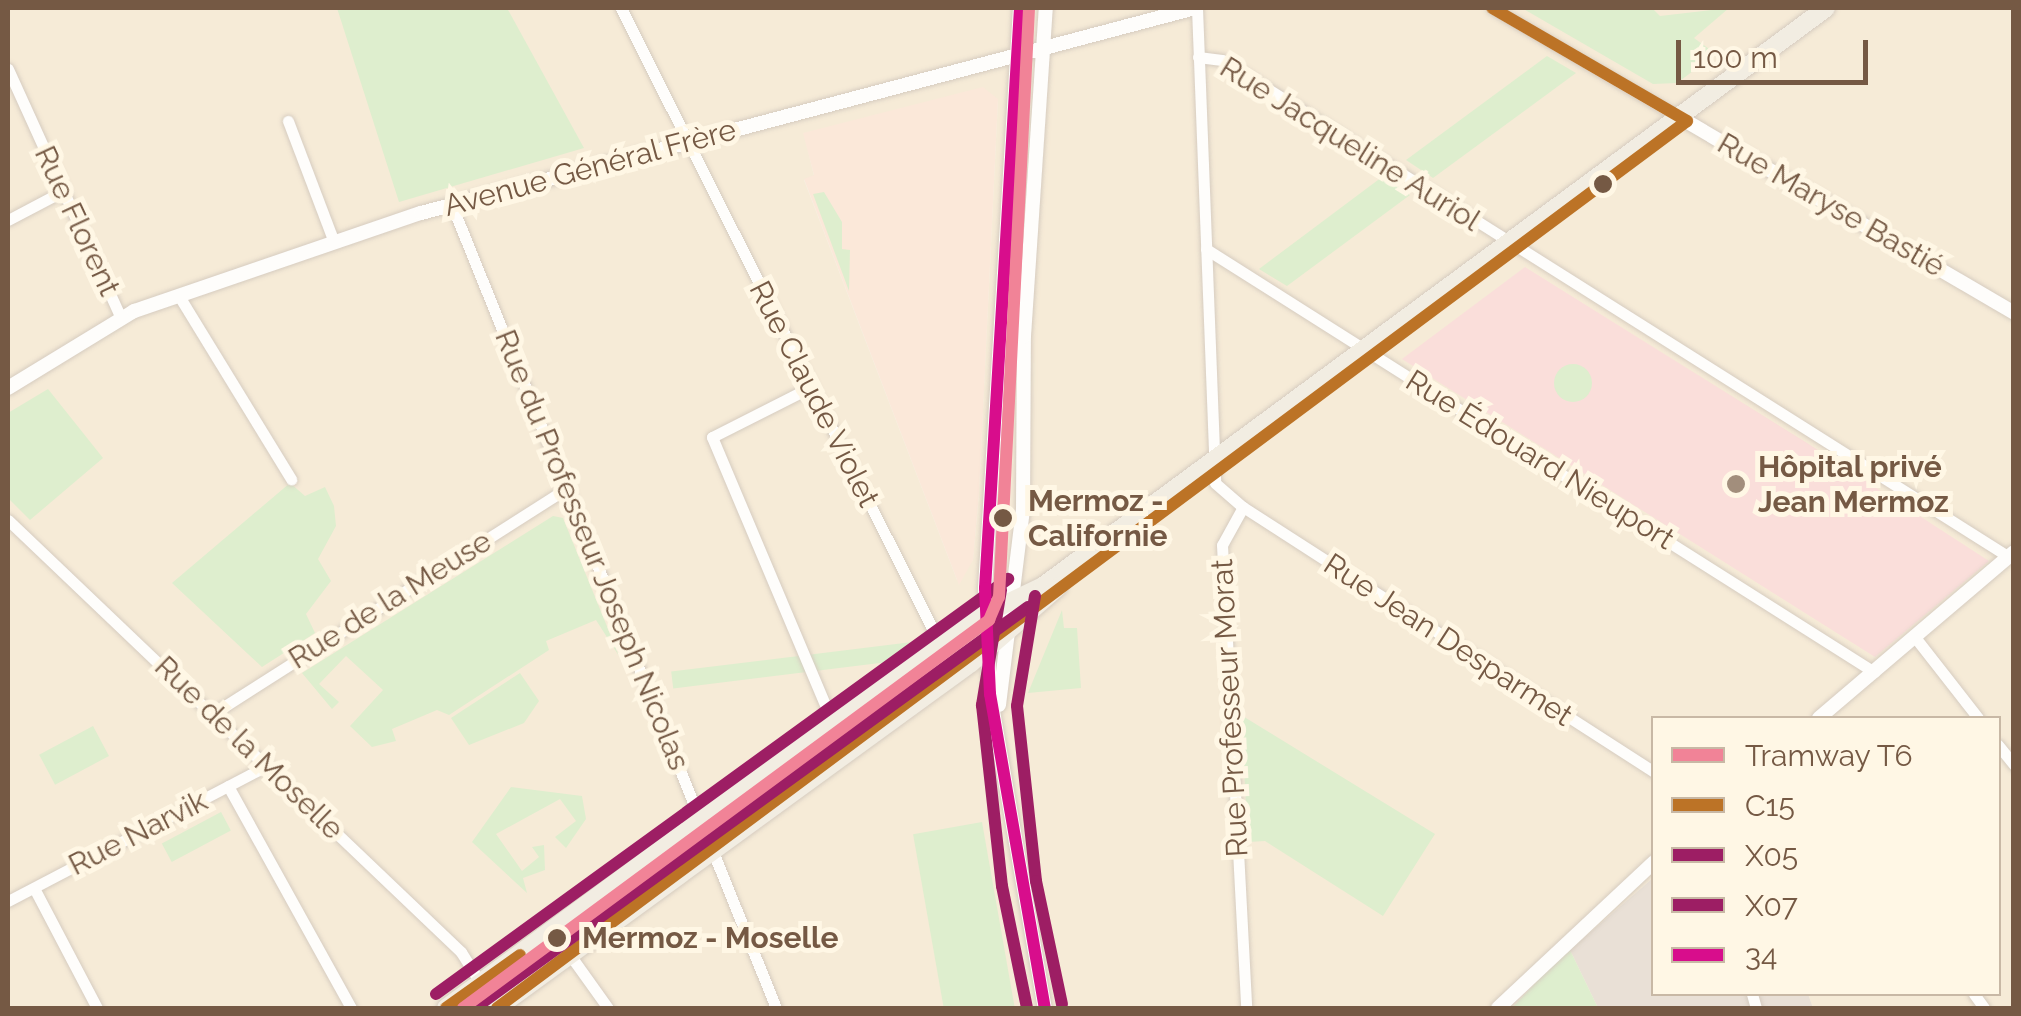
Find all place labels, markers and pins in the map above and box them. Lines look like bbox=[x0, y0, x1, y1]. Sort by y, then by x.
unlabelled marker bbox=[1593, 174, 1613, 194]
place label: Hôpital privé Jean Mermoz bbox=[1758, 449, 1949, 520]
marker: Hôpital privé Jean Mermoz bbox=[1723, 471, 1749, 497]
place label: Mermoz - Californie bbox=[1028, 483, 1167, 554]
marker: Mermoz - Californie bbox=[987, 502, 1019, 534]
place label: Mermoz - Moselle bbox=[582, 920, 838, 956]
marker: Mermoz - Moselle bbox=[541, 922, 573, 954]

